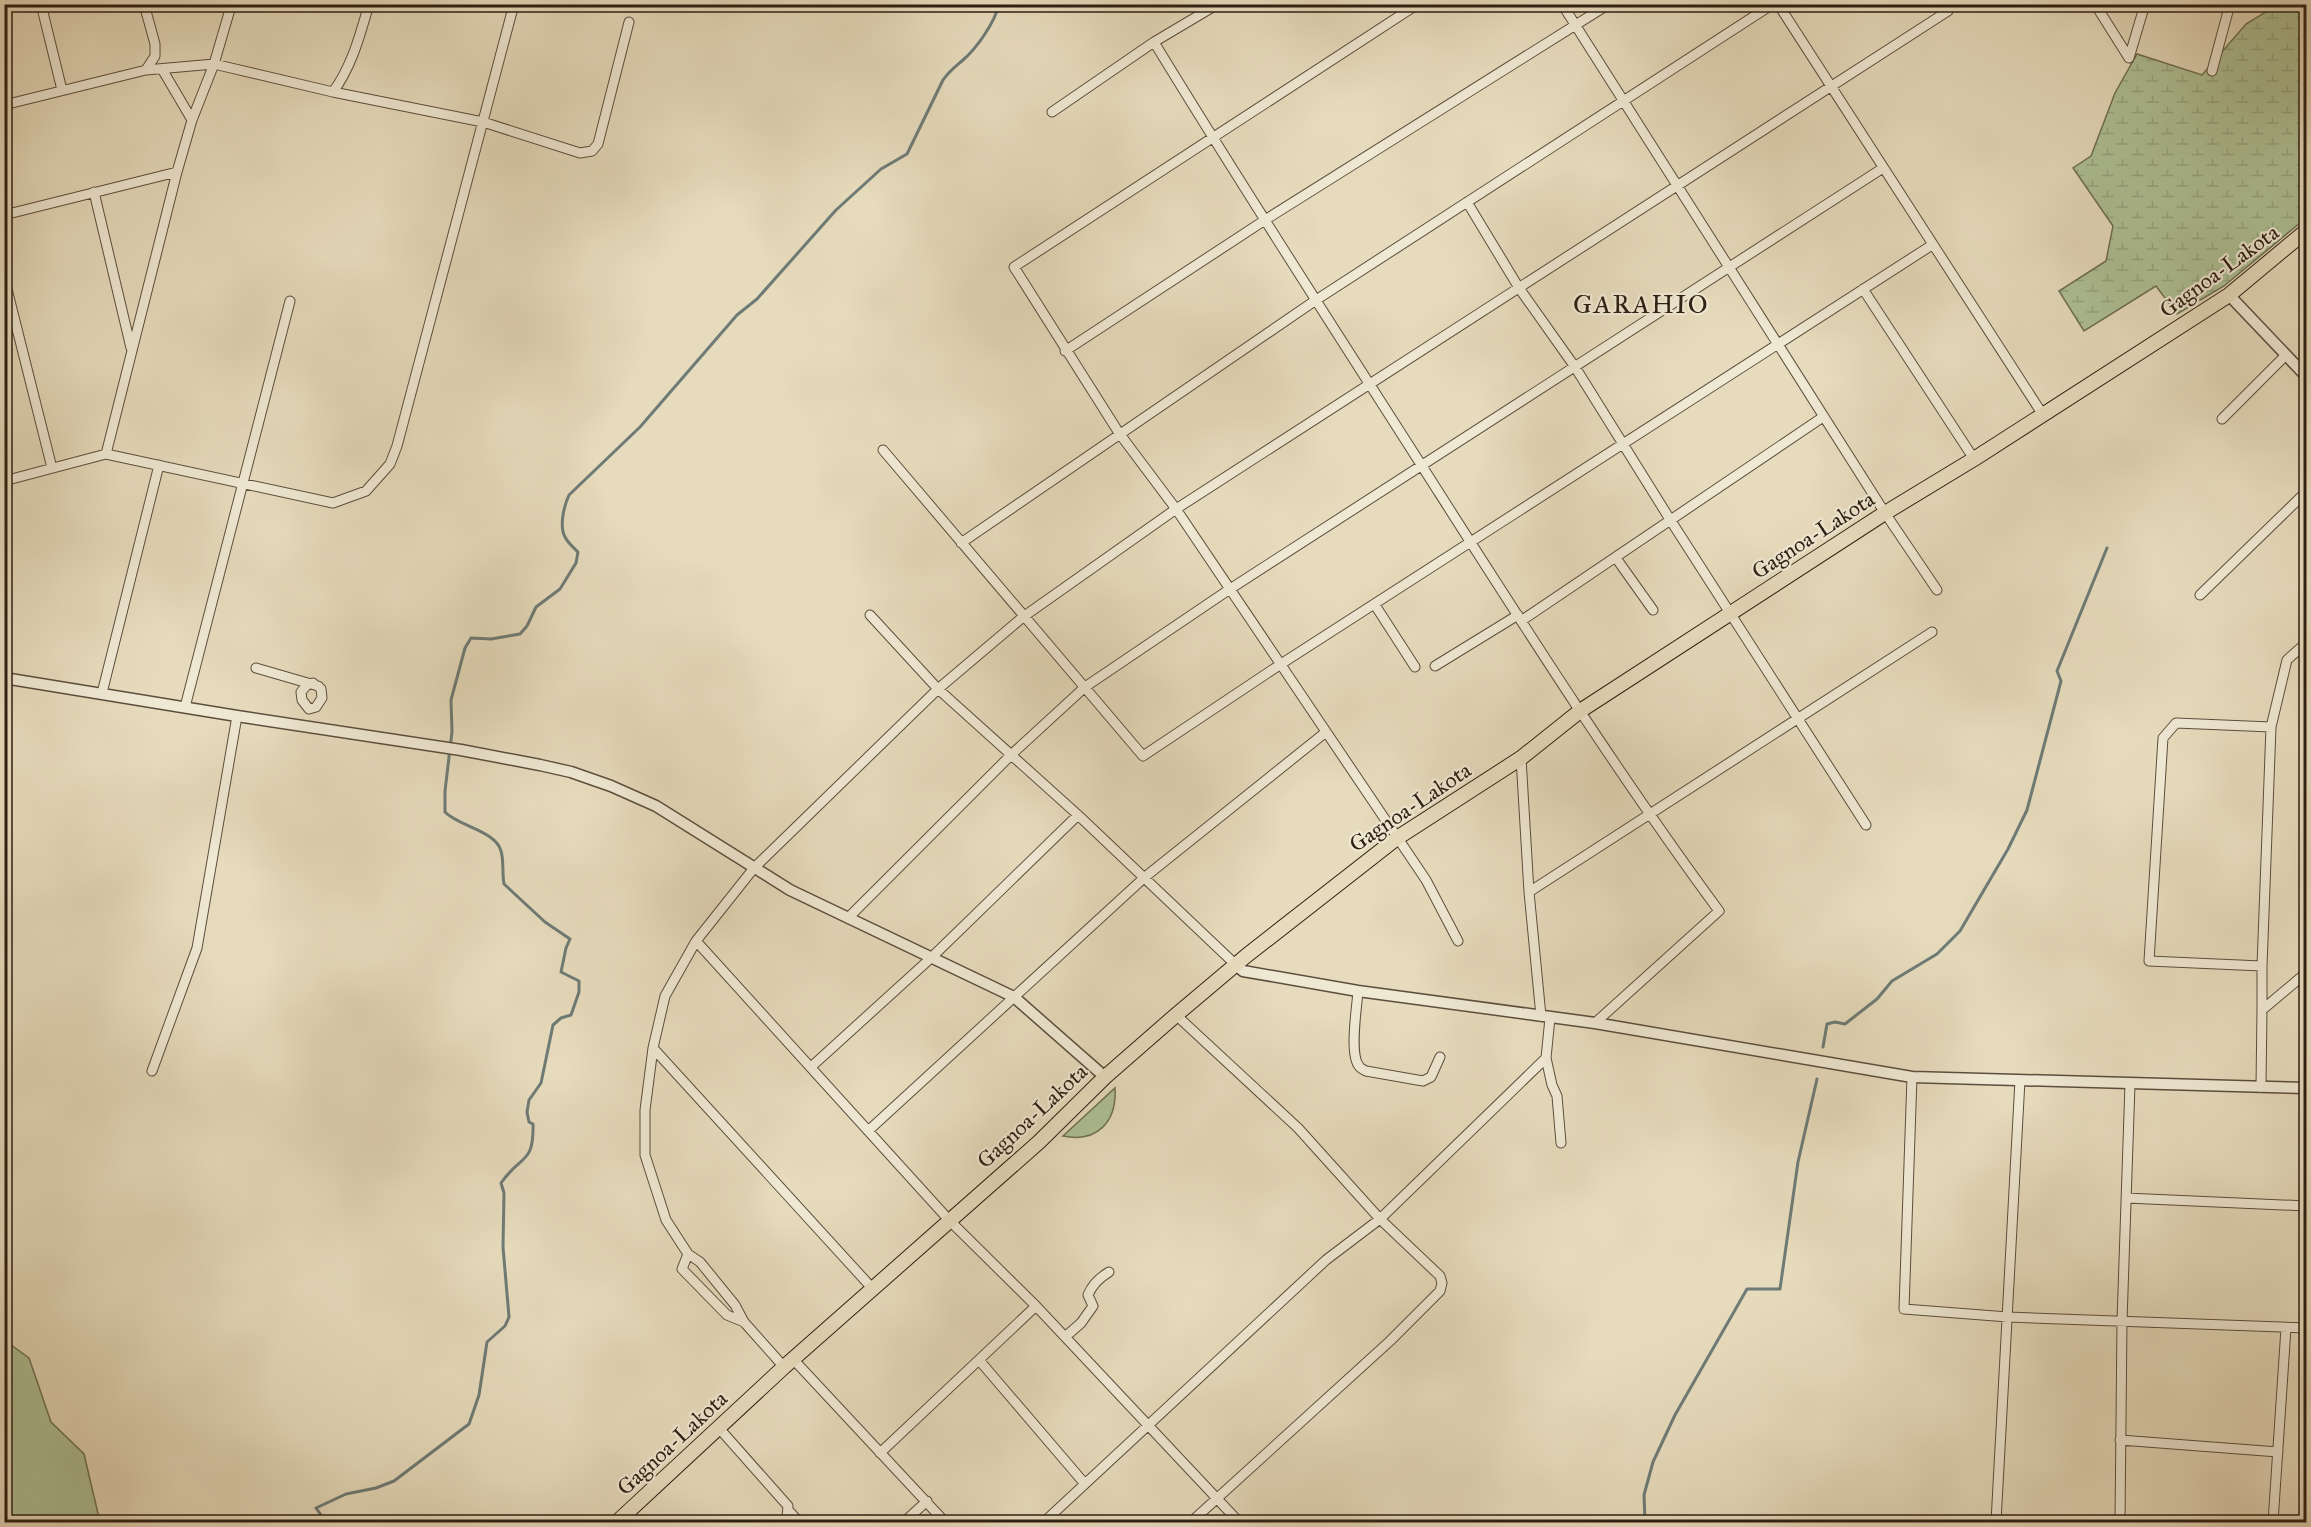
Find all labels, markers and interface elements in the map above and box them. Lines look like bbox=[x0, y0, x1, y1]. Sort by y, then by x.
street label: Gagnoa-Lakota bbox=[2154, 218, 2285, 323]
district label: GARAHIO bbox=[1573, 288, 1709, 320]
street label: Gagnoa-Lakota bbox=[1747, 485, 1880, 585]
street label: Gagnoa-Lakota bbox=[1344, 756, 1477, 858]
street label: Gagnoa-Lakota bbox=[971, 1058, 1093, 1174]
street label: Gagnoa-Lakota bbox=[611, 1385, 733, 1501]

